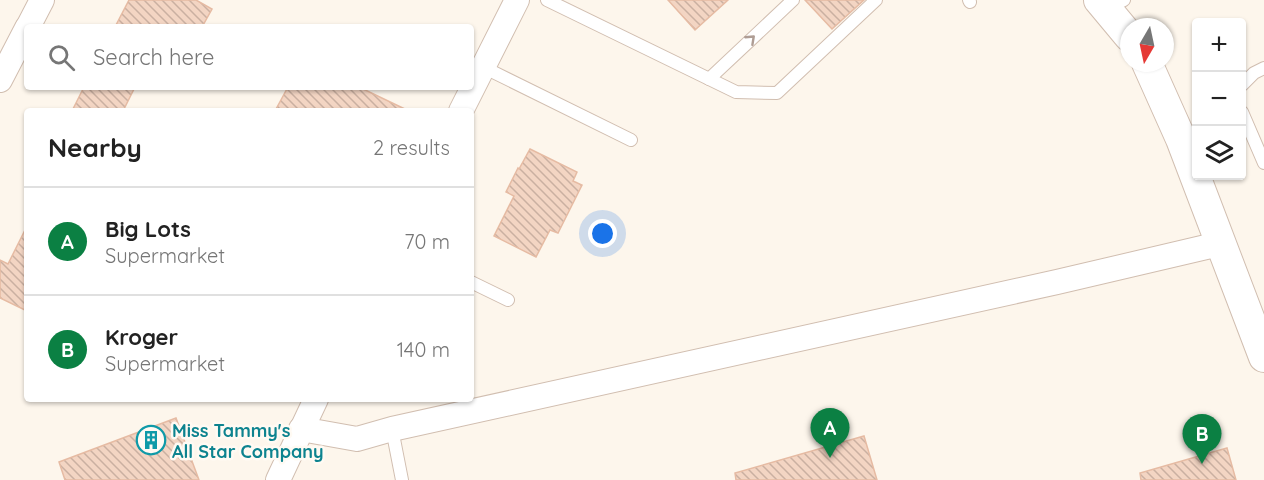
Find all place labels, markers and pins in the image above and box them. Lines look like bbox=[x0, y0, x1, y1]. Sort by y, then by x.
pin: A bbox=[810, 408, 850, 458]
pin: B bbox=[1182, 414, 1222, 464]
place label: Miss Tammy's All Star Company bbox=[172, 419, 323, 463]
building icon: Miss Tammy's All Star Company bbox=[135, 424, 167, 456]

